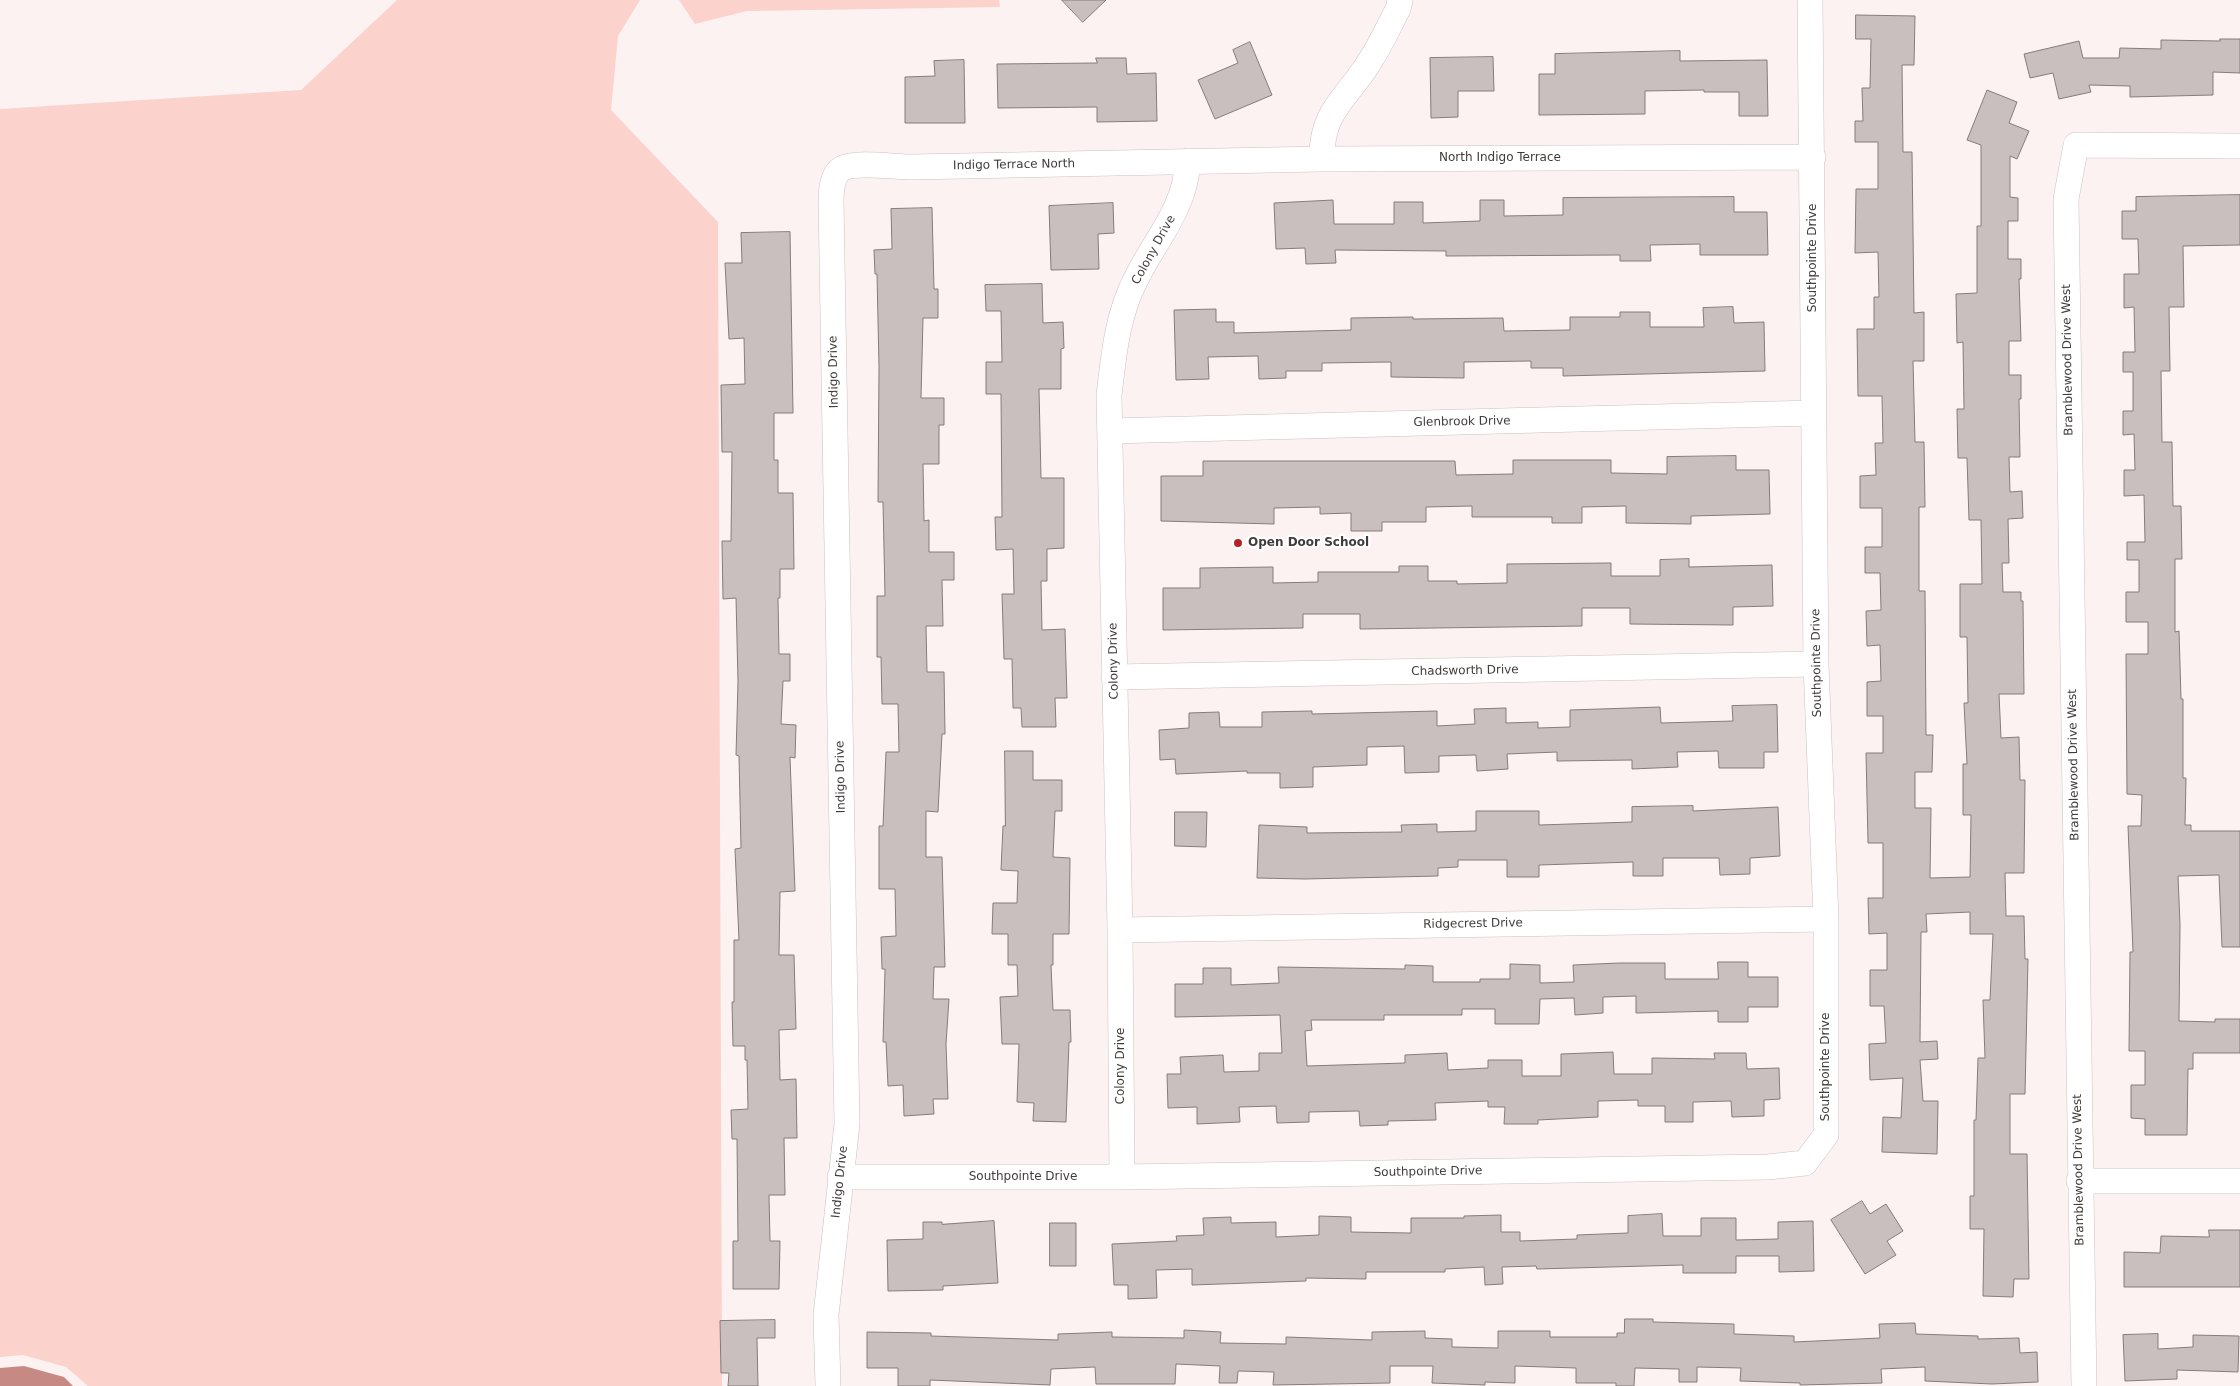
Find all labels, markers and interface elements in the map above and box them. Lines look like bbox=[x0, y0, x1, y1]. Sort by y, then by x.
street label: North Indigo Terrace bbox=[1439, 151, 1561, 165]
street label: Indigo Terrace North bbox=[953, 157, 1075, 173]
street label: Southpointe Drive bbox=[1806, 204, 1820, 312]
street label: Colony Drive bbox=[1129, 213, 1179, 287]
street label: Bramblewood Drive West bbox=[2059, 284, 2077, 436]
street label: Indigo Drive bbox=[826, 335, 842, 409]
street label: Glenbrook Drive bbox=[1413, 414, 1511, 430]
place label: Open Door School bbox=[1248, 536, 1369, 550]
marker: Open Door School bbox=[1232, 537, 1244, 549]
street label: Southpointe Drive bbox=[1809, 609, 1825, 717]
street label: Colony Drive bbox=[1106, 622, 1122, 700]
street label: Chadsworth Drive bbox=[1411, 663, 1519, 679]
street label: Bramblewood Drive West bbox=[2065, 689, 2083, 841]
street label: Indigo Drive bbox=[833, 740, 849, 814]
street label: Ridgecrest Drive bbox=[1423, 916, 1523, 932]
street label: Southpointe Drive bbox=[1819, 1013, 1833, 1121]
street label: Colony Drive bbox=[1114, 1028, 1128, 1104]
street label: Bramblewood Drive West bbox=[2070, 1094, 2088, 1246]
street label: Indigo Drive bbox=[829, 1145, 851, 1219]
street label: Southpointe Drive bbox=[1374, 1164, 1482, 1180]
street label: Southpointe Drive bbox=[969, 1170, 1077, 1184]

